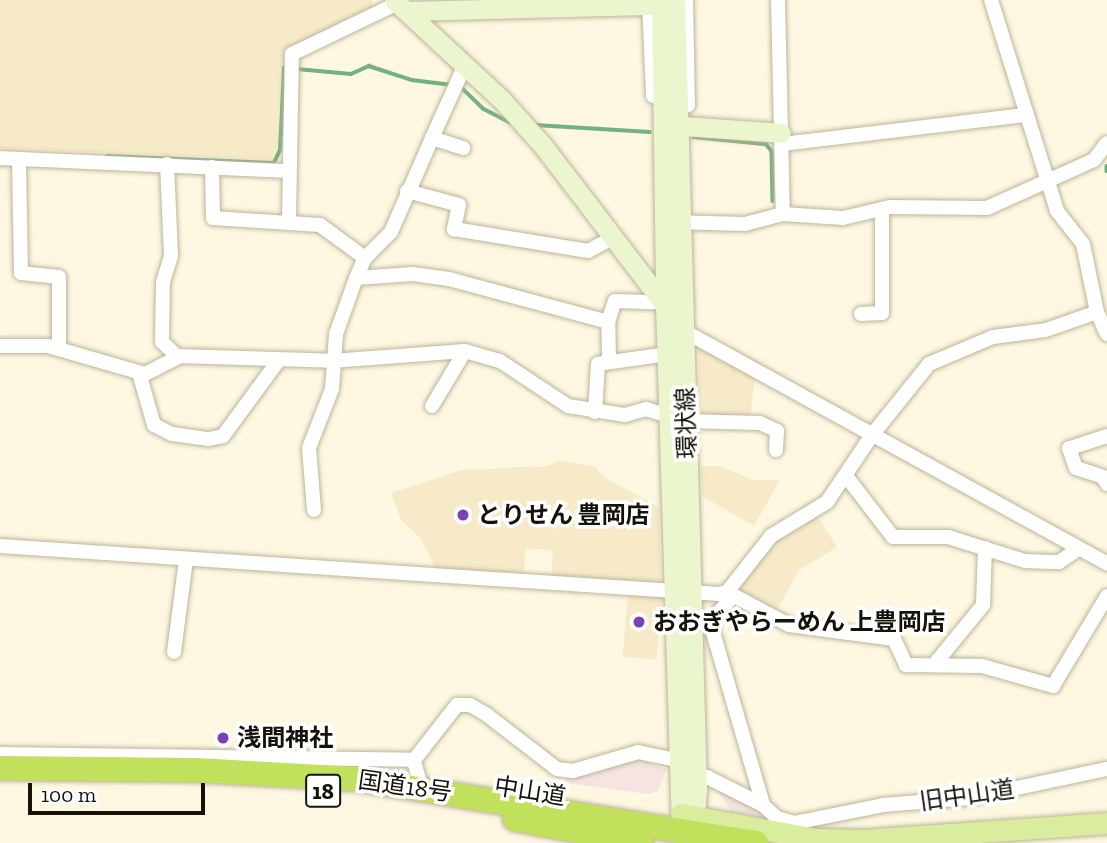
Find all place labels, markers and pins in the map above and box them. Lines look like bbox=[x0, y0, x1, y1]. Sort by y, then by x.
place label: とりせん 豊岡店 bbox=[477, 501, 649, 529]
marker: とりせん 豊岡店 bbox=[455, 507, 471, 523]
place label: おおぎやらーめん 上豊岡店 bbox=[653, 608, 945, 636]
marker: おおぎやらーめん 上豊岡店 bbox=[631, 614, 647, 630]
place label: 浅間神社 bbox=[237, 724, 333, 752]
marker: 浅間神社 bbox=[215, 730, 231, 746]

